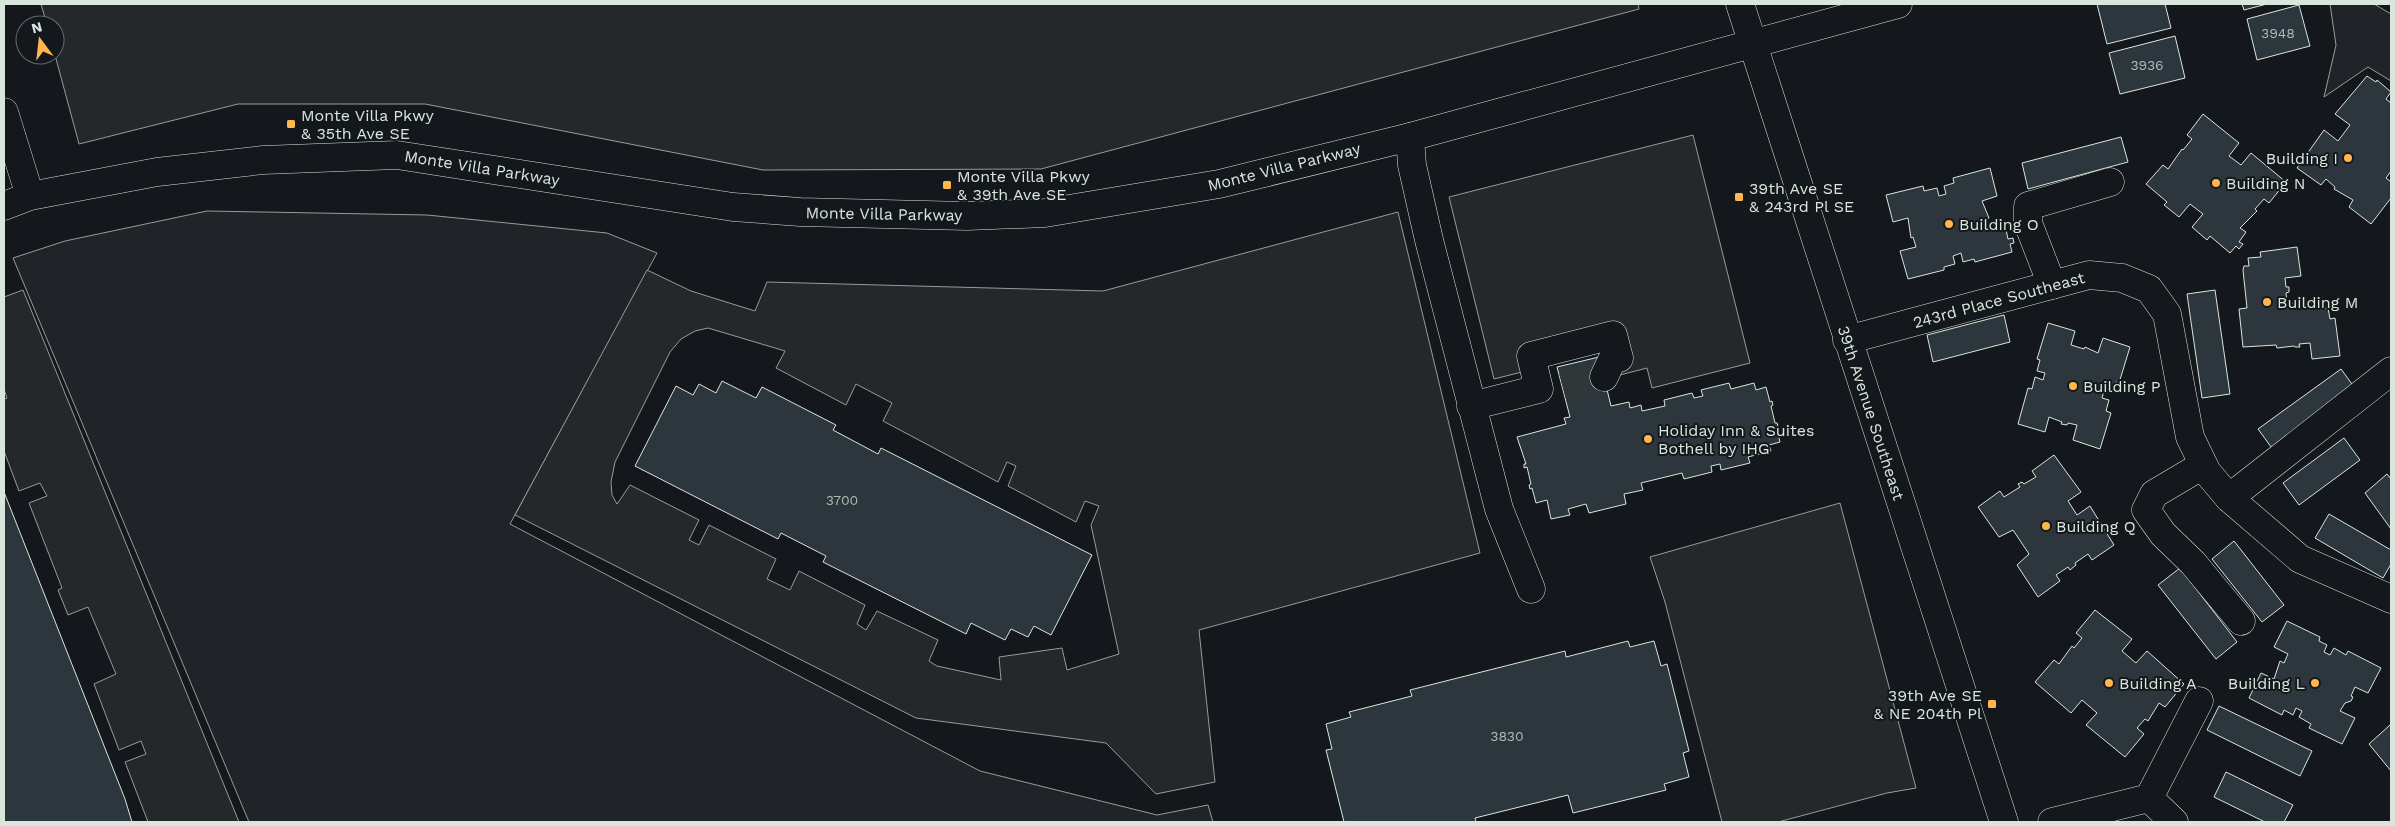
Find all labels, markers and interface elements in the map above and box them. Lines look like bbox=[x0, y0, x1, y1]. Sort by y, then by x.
north arrow bbox=[15, 15, 65, 65]
text: N bbox=[30, 18, 44, 37]
house number: 3948 bbox=[2261, 25, 2295, 41]
house number: 3936 bbox=[2130, 57, 2164, 73]
place label: Monte Villa Pkwy & 35th Ave SE bbox=[301, 106, 435, 143]
marker: Monte Villa Pkwy & 35th Ave SE bbox=[285, 118, 297, 130]
street label: Monte Villa Parkway bbox=[1206, 139, 1363, 195]
street label: Monte Villa Parkway bbox=[403, 146, 562, 190]
place label: Building I bbox=[2266, 149, 2338, 168]
marker: Building I bbox=[2342, 152, 2354, 164]
place label: Monte Villa Pkwy & 39th Ave SE bbox=[957, 167, 1091, 204]
place label: Building N bbox=[2226, 174, 2305, 193]
marker: Building N bbox=[2210, 177, 2222, 189]
marker: Monte Villa Pkwy & 39th Ave SE bbox=[941, 179, 953, 191]
place label: 39th Ave SE & 243rd Pl SE bbox=[1749, 179, 1854, 216]
marker: 39th Ave SE & 243rd Pl SE bbox=[1733, 191, 1745, 203]
street label: Monte Villa Parkway bbox=[805, 203, 963, 225]
place label: Building O bbox=[1959, 215, 2039, 234]
marker: Building O bbox=[1943, 218, 1955, 230]
street label: 243rd Place Southeast bbox=[1911, 268, 2087, 332]
place label: Building M bbox=[2277, 293, 2358, 312]
marker: Building M bbox=[2261, 296, 2273, 308]
street label: 39th Avenue Southeast bbox=[1834, 323, 1908, 503]
place label: Building P bbox=[2083, 377, 2161, 396]
marker: Building P bbox=[2067, 380, 2079, 392]
place label: Holiday Inn & Suites Bothell by IHG bbox=[1658, 421, 1814, 458]
marker: Holiday Inn & Suites Bothell by IHG bbox=[1642, 433, 1654, 445]
house number: 3700 bbox=[826, 492, 858, 508]
place label: Building Q bbox=[2056, 517, 2136, 536]
marker: Building Q bbox=[2040, 520, 2052, 532]
place label: Building A bbox=[2119, 674, 2197, 693]
place label: Building L bbox=[2228, 674, 2305, 693]
marker: Building A bbox=[2103, 677, 2115, 689]
marker: Building L bbox=[2309, 677, 2321, 689]
place label: 39th Ave SE & NE 204th Pl bbox=[1873, 686, 1982, 723]
marker: 39th Ave SE & NE 204th Pl bbox=[1986, 698, 1998, 710]
house number: 3830 bbox=[1490, 728, 1524, 744]

